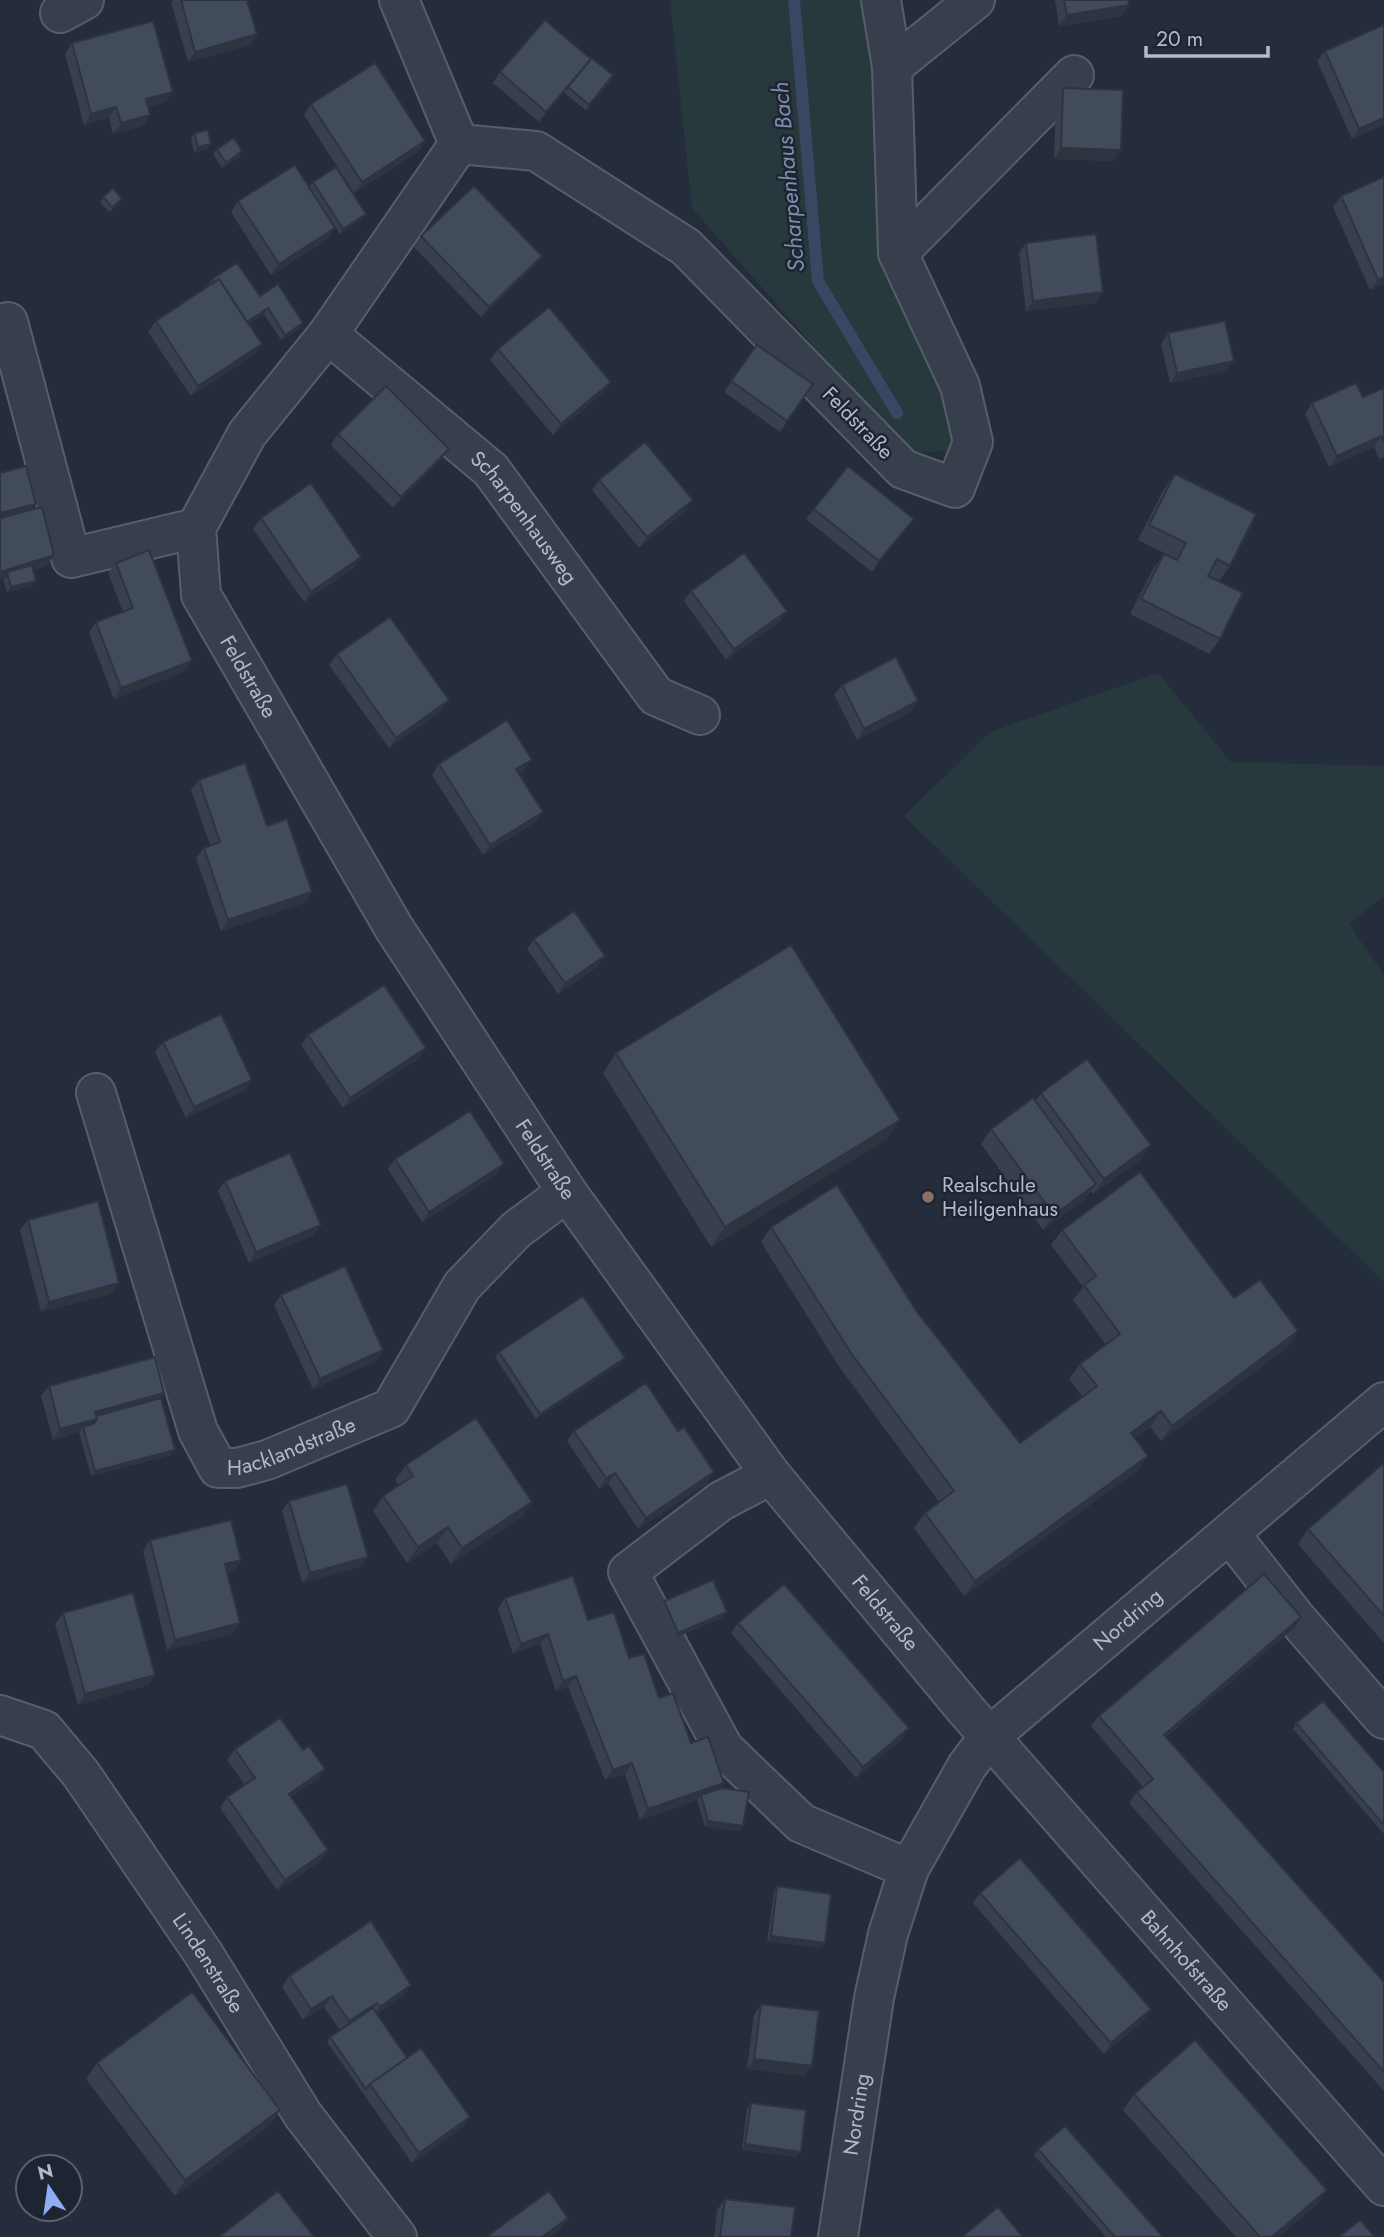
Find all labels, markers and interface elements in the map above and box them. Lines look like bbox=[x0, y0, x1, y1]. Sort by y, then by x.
scale bar bbox=[1146, 14, 1268, 58]
text: 20 m bbox=[1156, 24, 1203, 54]
water label: Scharpenhaus Bach bbox=[763, 81, 813, 273]
street label: Feldstraße bbox=[816, 380, 901, 466]
street label: Scharpenhausweg bbox=[464, 444, 585, 590]
street label: Feldstraße bbox=[213, 630, 284, 724]
street label: Feldstraße bbox=[508, 1113, 583, 1206]
place label: Realschule Heiligenhaus bbox=[942, 1170, 1058, 1224]
marker: Realschule Heiligenhaus bbox=[920, 1189, 936, 1205]
street label: Hacklandstraße bbox=[227, 1409, 360, 1483]
street label: Feldstraße bbox=[845, 1568, 926, 1658]
street label: Nordring bbox=[1086, 1581, 1169, 1658]
street label: Bahnhofstraße bbox=[1133, 1904, 1239, 2018]
street label: Lindenstraße bbox=[165, 1907, 252, 2019]
street label: Nordring bbox=[835, 2071, 877, 2157]
north arrow bbox=[14, 2153, 84, 2223]
text: N bbox=[35, 2157, 56, 2187]

